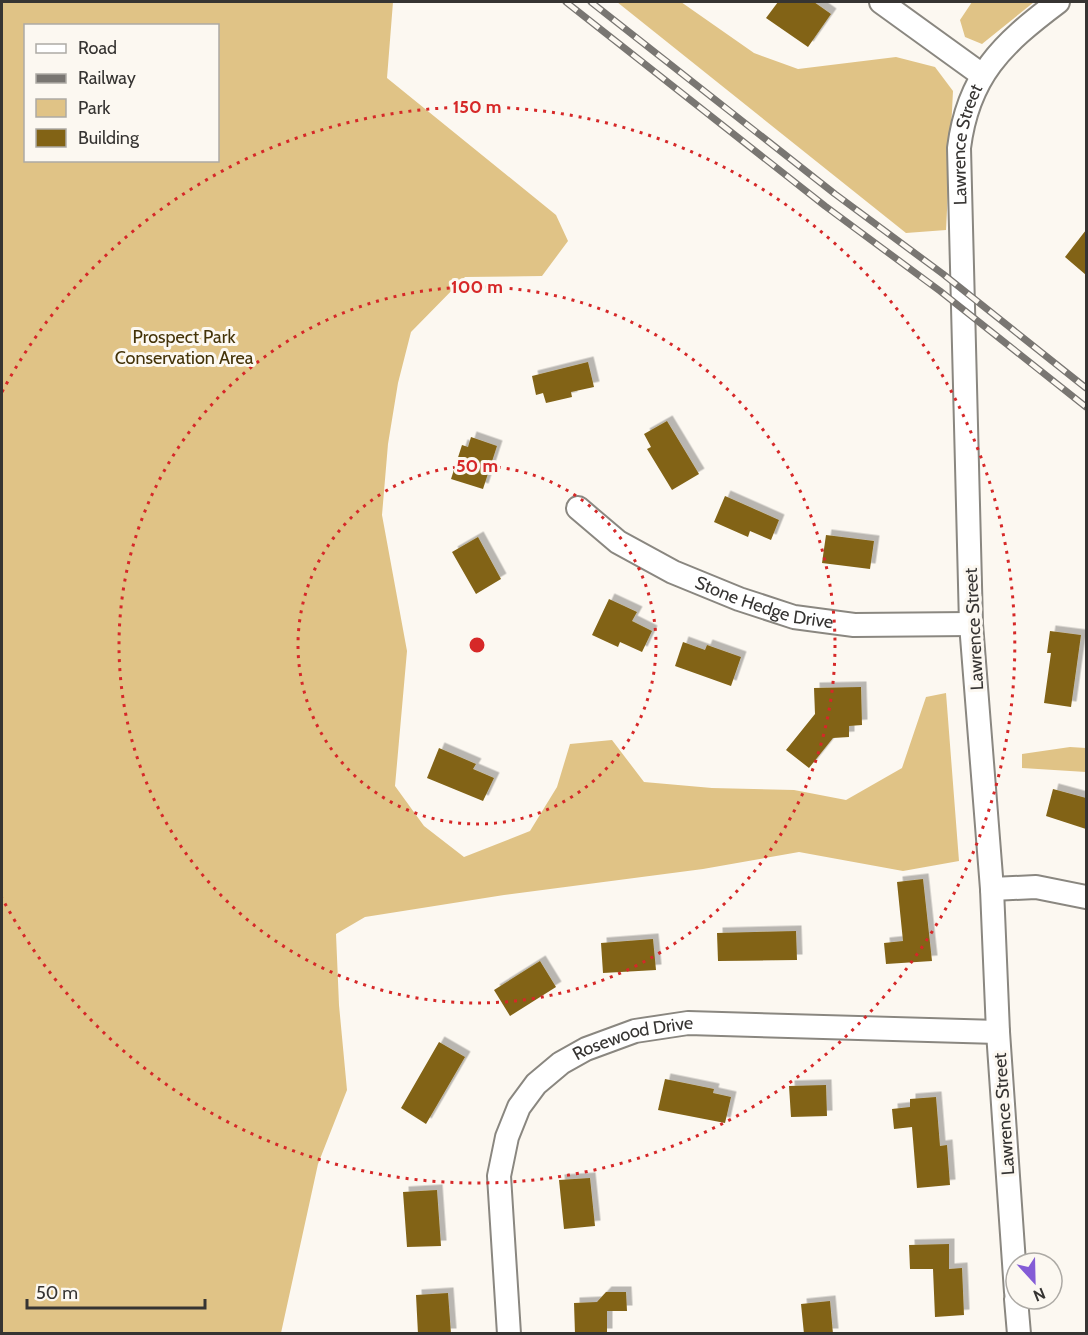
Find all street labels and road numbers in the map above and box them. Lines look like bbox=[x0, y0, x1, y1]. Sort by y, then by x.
street label: Lawrence Street bbox=[948, 80, 987, 205]
street label: Lawrence Street bbox=[960, 567, 988, 691]
street label: Stone Hedge Drive bbox=[692, 571, 835, 633]
street label: Rosewood Drive bbox=[569, 1012, 693, 1065]
street label: Lawrence Street bbox=[989, 1052, 1019, 1176]

